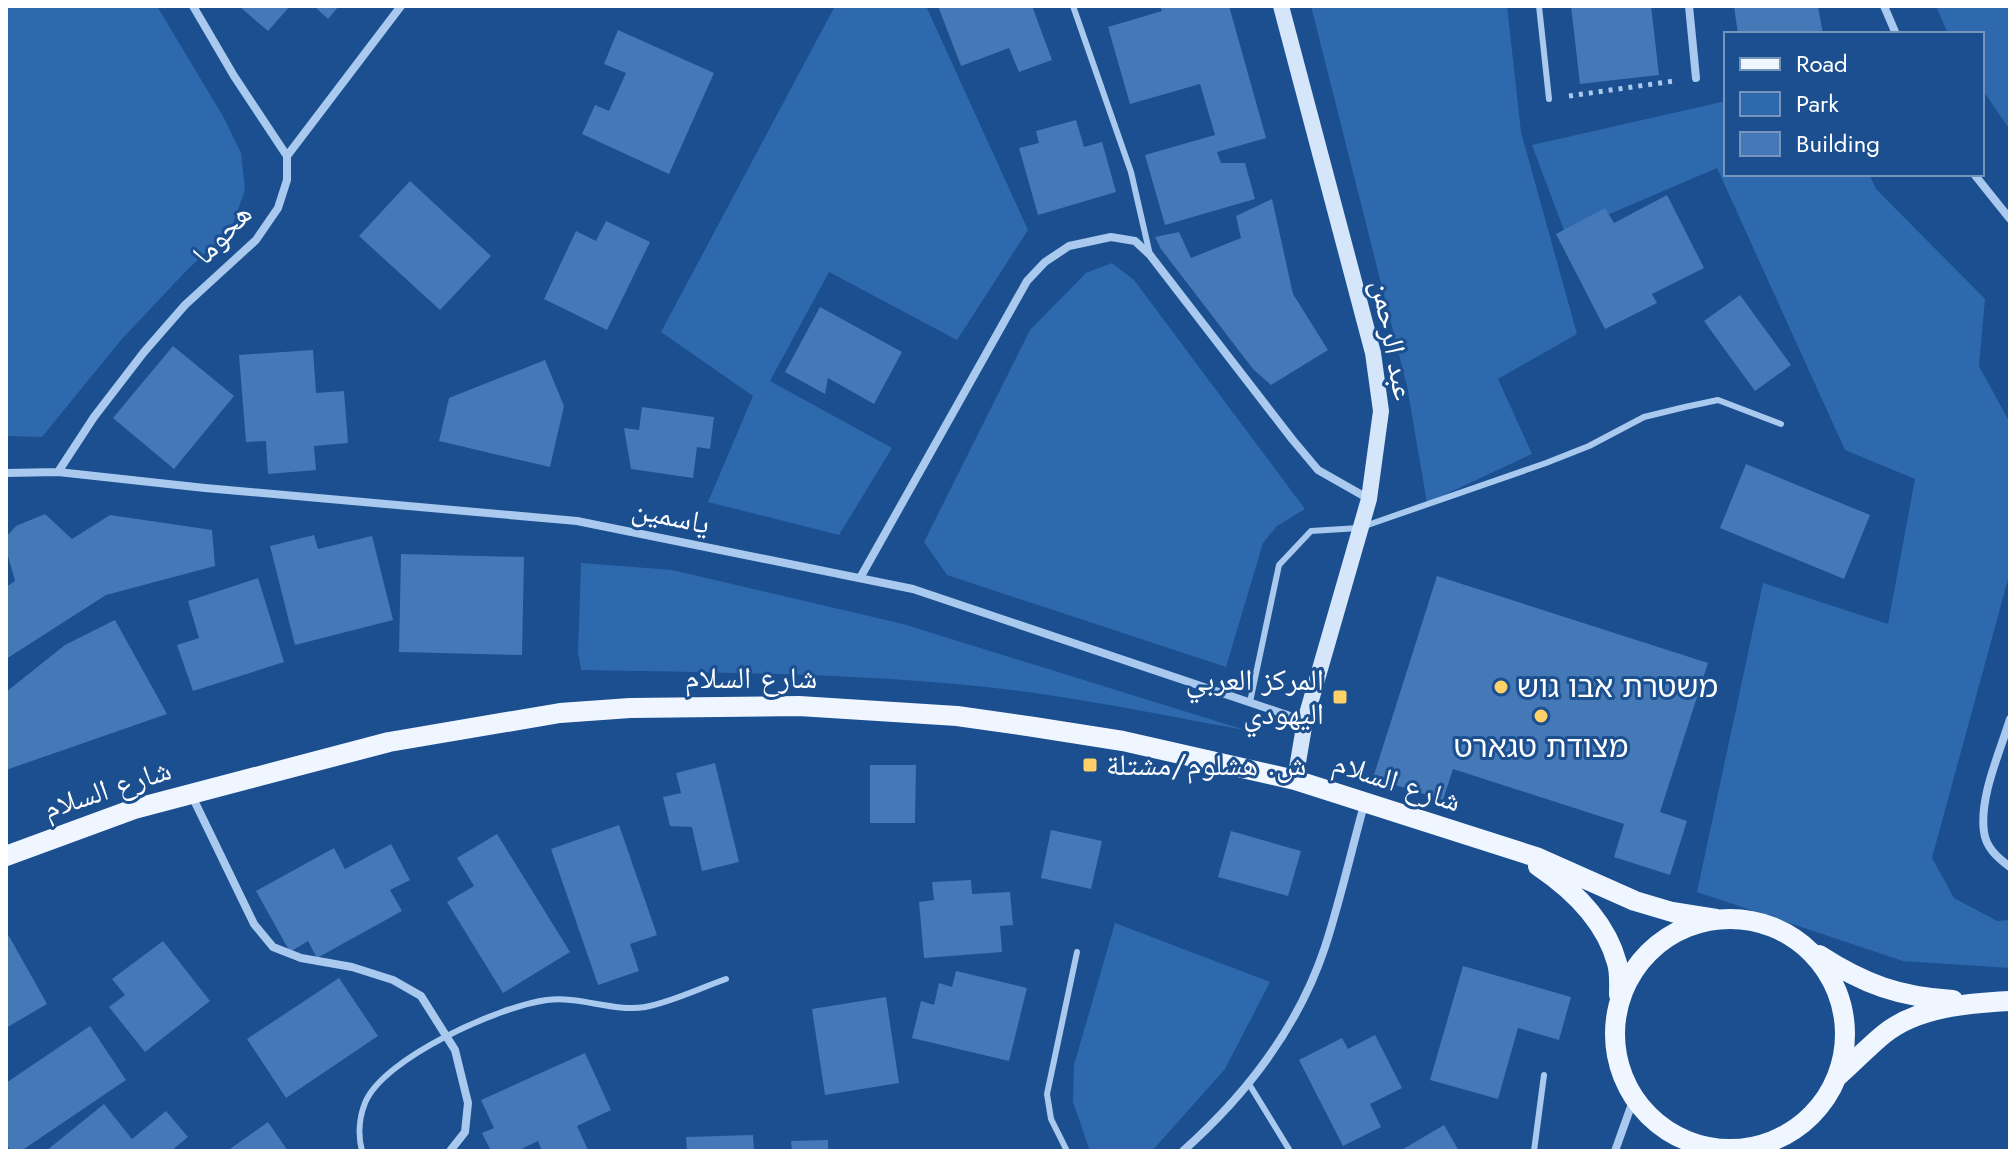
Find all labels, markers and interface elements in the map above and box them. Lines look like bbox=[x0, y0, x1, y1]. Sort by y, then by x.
legend bbox=[1724, 32, 1984, 176]
text: Road bbox=[1796, 46, 1848, 81]
text: Park bbox=[1796, 86, 1839, 121]
text: Building bbox=[1796, 126, 1880, 161]
street label: هحوما bbox=[182, 193, 261, 274]
street label: عبد الرحمن bbox=[1361, 276, 1426, 404]
street label: ياسمين bbox=[628, 486, 714, 545]
street label: شارع السلام bbox=[685, 656, 817, 699]
place label: المركز العربي اليهودي bbox=[1186, 658, 1324, 738]
place label: משטרת אבו גוש bbox=[1517, 665, 1718, 708]
marker: משטרת אבו גוש bbox=[1492, 678, 1510, 696]
marker: المركز العربي اليهودي bbox=[1331, 688, 1349, 706]
marker: מצודת טגארט bbox=[1532, 707, 1550, 725]
place label: מצודת טגארט bbox=[1454, 725, 1628, 768]
street label: شارع السلام bbox=[1328, 741, 1467, 822]
place label: ش. هشلوم/مشتلة bbox=[1106, 743, 1306, 786]
street label: شارع السلام bbox=[37, 748, 176, 829]
marker: ش. هشلوم/مشتلة bbox=[1081, 756, 1099, 774]

